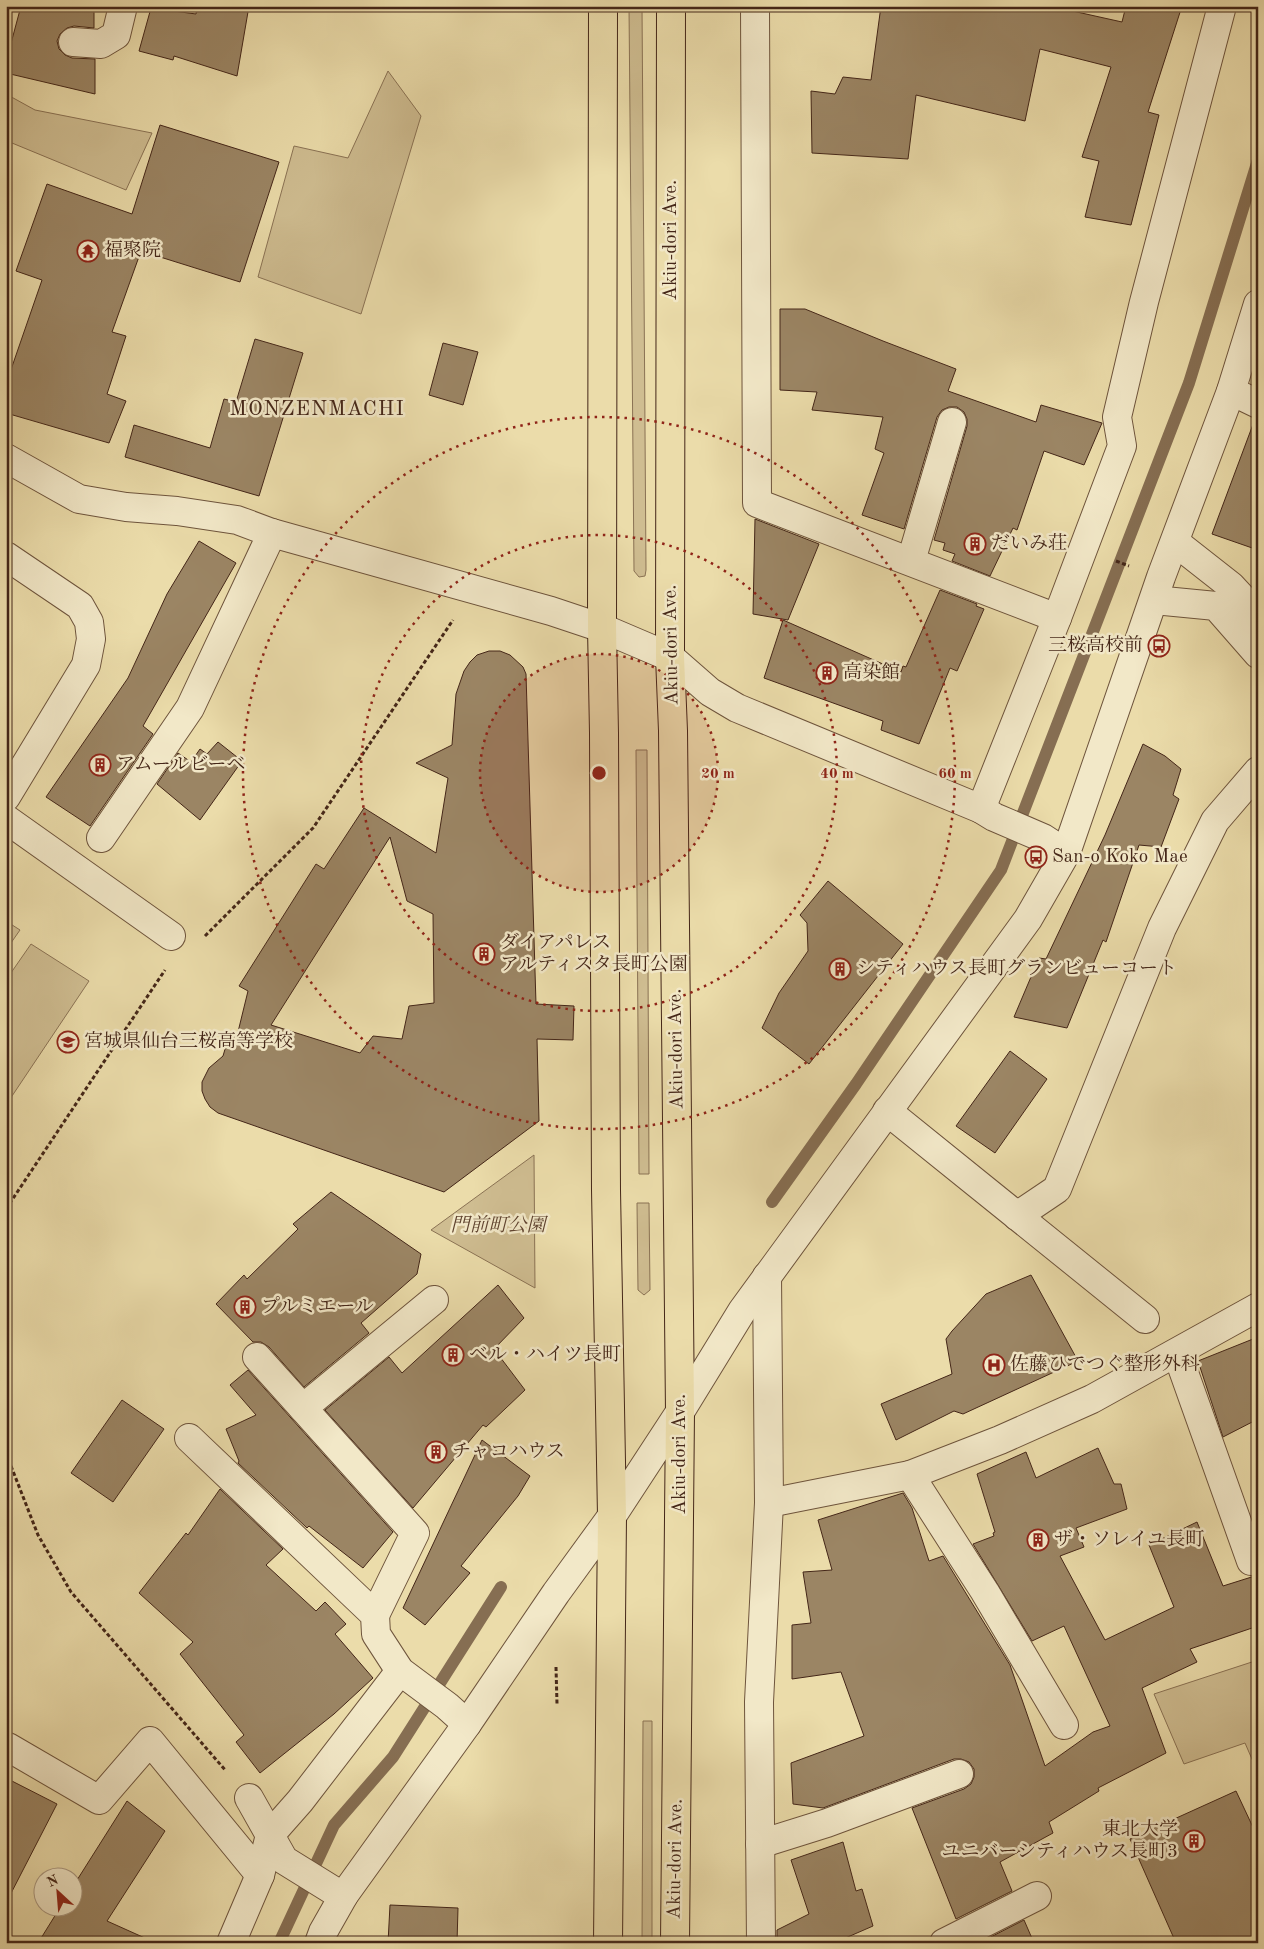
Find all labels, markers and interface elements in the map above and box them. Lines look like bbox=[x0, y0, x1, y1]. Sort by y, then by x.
street label: Akiu-dori Ave. bbox=[662, 180, 681, 300]
temple icon: 福聚院 bbox=[76, 239, 100, 263]
place label: 福聚院 bbox=[104, 240, 161, 261]
district label: MONZENMACHI bbox=[229, 399, 405, 420]
building icon: だいみ荘 bbox=[963, 532, 987, 556]
place label: だいみ荘 bbox=[991, 533, 1067, 554]
street label: Akiu-dori Ave. bbox=[661, 584, 683, 706]
place label: 三桜高校前 bbox=[1048, 634, 1143, 656]
bus stop icon: 三桜高校前 bbox=[1147, 634, 1171, 658]
building icon: 高染館 bbox=[815, 661, 839, 685]
place label: 高染館 bbox=[843, 661, 900, 683]
building icon: アムールビーベ bbox=[88, 753, 112, 777]
place label: アムールビーベ bbox=[116, 755, 246, 775]
centre of rings bbox=[590, 764, 608, 782]
text: 20 m bbox=[701, 767, 735, 782]
text: 40 m bbox=[820, 767, 854, 782]
text: 60 m bbox=[938, 767, 972, 782]
bus stop icon: San-o Koko Mae bbox=[1024, 845, 1048, 869]
place label: San-o Koko Mae bbox=[1052, 848, 1188, 867]
place label: ダイアパレス アルティスタ長町公園 bbox=[500, 932, 688, 975]
building icon: ダイアパレス アルティスタ長町公園 bbox=[472, 942, 496, 966]
building icon: シティハウス長町グランビューコート bbox=[828, 957, 852, 981]
place label: シティハウス長町グランビューコート bbox=[856, 958, 1177, 979]
street label: Akiu-dori Ave. bbox=[666, 988, 688, 1110]
school or university icon: 宮城県仙台三桜高等学校 bbox=[56, 1030, 80, 1054]
place label: 宮城県仙台三桜高等学校 bbox=[84, 1030, 293, 1052]
park label: 門前町公園 bbox=[450, 1215, 548, 1236]
building icon: プルミエール bbox=[233, 1295, 257, 1319]
place label: プルミエール bbox=[261, 1296, 374, 1317]
building icon: ベル・ハイツ長町 bbox=[441, 1343, 465, 1367]
place label: ベル・ハイツ長町 bbox=[469, 1344, 621, 1365]
hospital icon: 佐藤ひでつぐ整形外科 bbox=[982, 1353, 1006, 1377]
place label: 佐藤ひでつぐ整形外科 bbox=[1010, 1353, 1200, 1375]
street label: Akiu-dori Ave. bbox=[671, 1394, 690, 1514]
building icon: チャコハウス bbox=[424, 1440, 448, 1464]
place label: チャコハウス bbox=[452, 1442, 565, 1462]
building icon: ザ・ソレイユ長町 bbox=[1026, 1528, 1050, 1552]
place label: ザ・ソレイユ長町 bbox=[1054, 1529, 1204, 1550]
street label: Akiu-dori Ave. bbox=[665, 1798, 687, 1920]
place label: 東北大学 ユニバーシティハウス長町3 bbox=[941, 1818, 1178, 1862]
building icon: 東北大学 ユニバーシティハウス長町3 bbox=[1182, 1829, 1206, 1853]
north arrow bbox=[32, 1866, 82, 1916]
text: N bbox=[45, 1872, 61, 1890]

